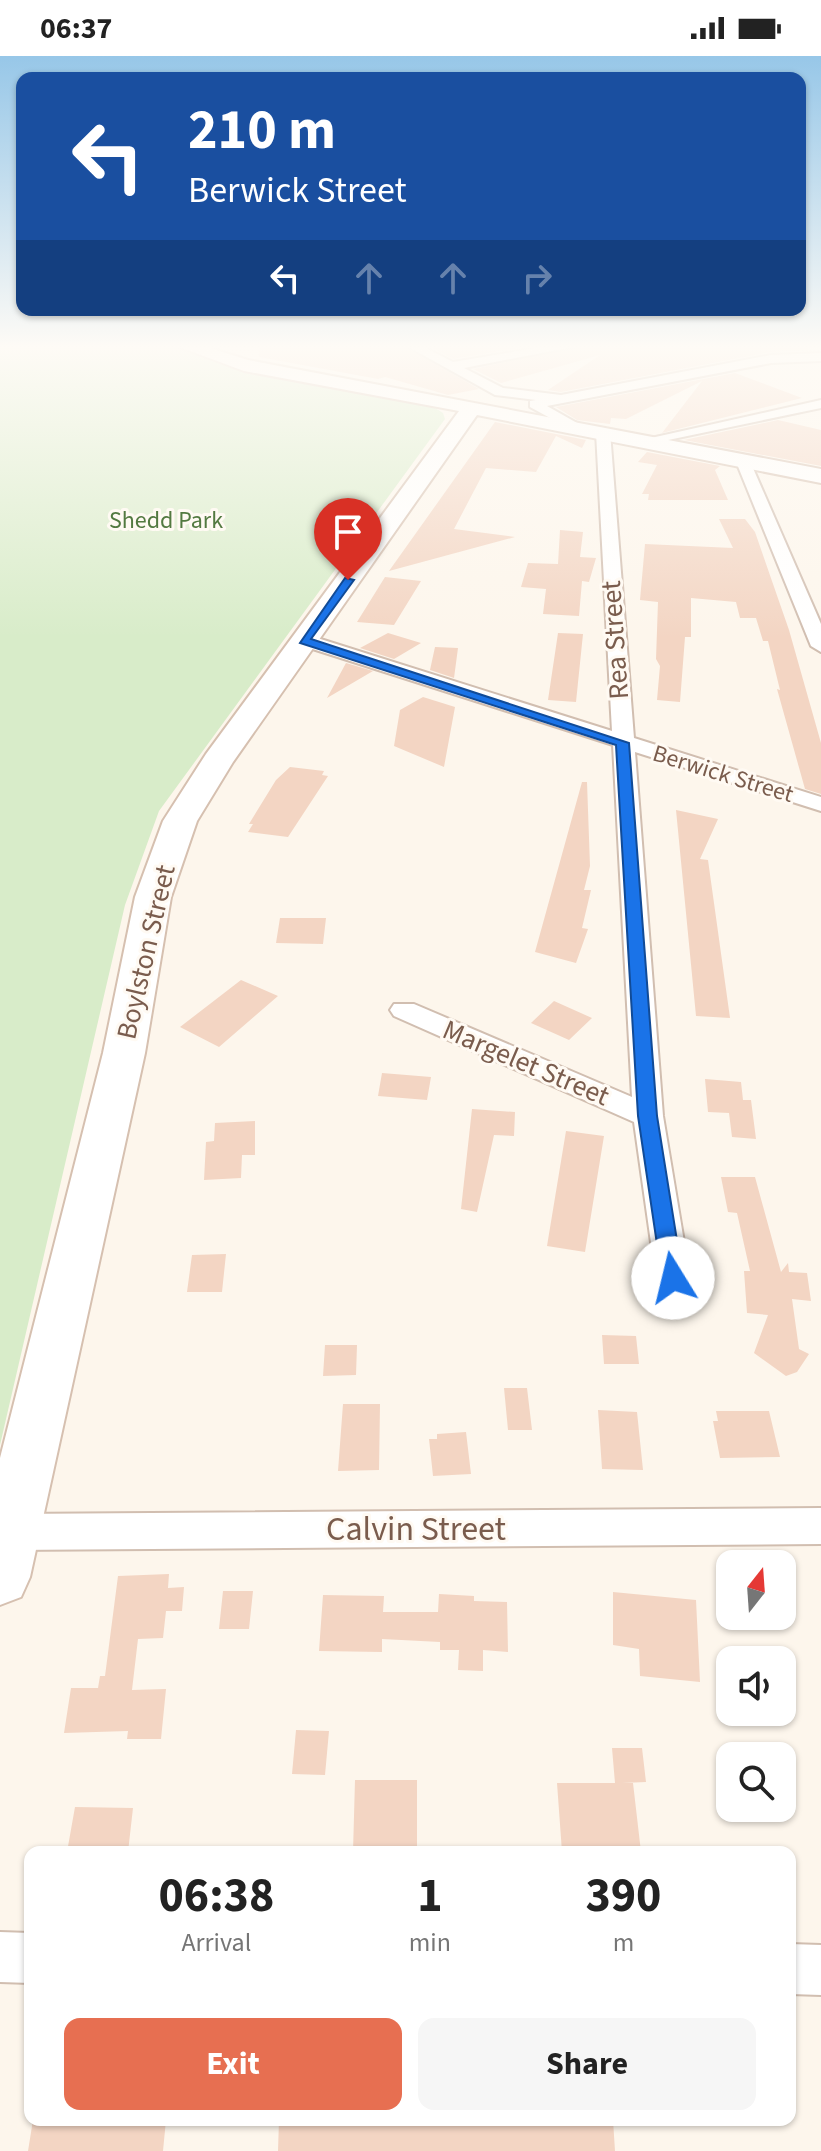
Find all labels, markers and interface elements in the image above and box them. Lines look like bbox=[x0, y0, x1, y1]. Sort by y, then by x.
text: 06:37 bbox=[40, 7, 112, 50]
text: 210 m bbox=[188, 91, 336, 170]
icon: left bbox=[56, 104, 160, 208]
text: Berwick Street bbox=[188, 165, 407, 216]
icon: left bbox=[263, 256, 307, 300]
icon: ahead bbox=[347, 256, 391, 300]
icon: ahead bbox=[431, 256, 475, 300]
icon: right bbox=[515, 256, 559, 300]
pin bbox=[314, 498, 382, 580]
park label: Shedd Park bbox=[109, 503, 223, 538]
icon: arrive bbox=[326, 510, 370, 554]
street label: Rea Street bbox=[591, 579, 639, 701]
street label: Berwick Street bbox=[648, 736, 798, 812]
street label: Boylston Street bbox=[106, 860, 186, 1043]
street label: Margelet Street bbox=[436, 1010, 616, 1116]
position arrow bbox=[631, 1236, 715, 1320]
street label: Calvin Street bbox=[326, 1505, 507, 1554]
north arrow bbox=[716, 1550, 796, 1630]
map controls bbox=[716, 1550, 796, 1822]
button: sound bbox=[716, 1646, 796, 1726]
button: search bbox=[716, 1742, 796, 1822]
text: 06:38 bbox=[158, 1862, 274, 1930]
text: 1 bbox=[417, 1862, 443, 1930]
text: 390 bbox=[585, 1862, 661, 1930]
text: Arrival bbox=[181, 1924, 251, 1961]
text: min bbox=[409, 1924, 451, 1961]
text: m bbox=[613, 1924, 634, 1961]
button: Exit bbox=[64, 2018, 402, 2110]
button: Share bbox=[418, 2018, 756, 2110]

